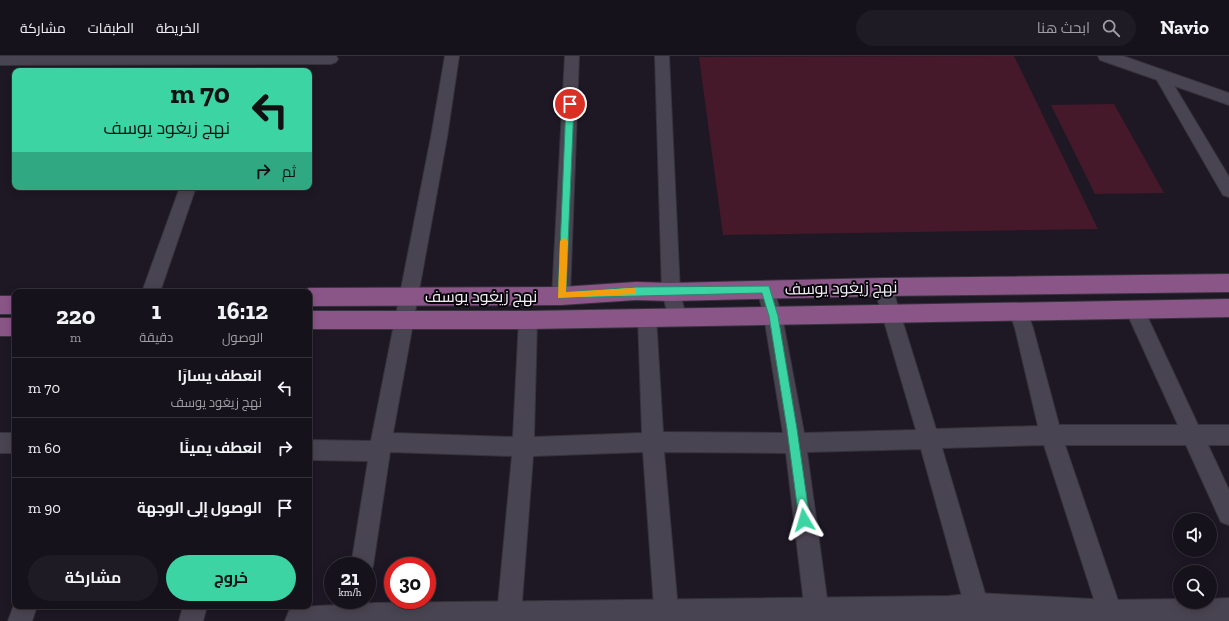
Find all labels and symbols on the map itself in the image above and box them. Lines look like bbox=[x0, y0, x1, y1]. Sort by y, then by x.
pin bbox=[553, 87, 587, 121]
street label: نهج زيغود يوسف bbox=[784, 278, 898, 300]
street label: نهج زيغود يوسف bbox=[425, 287, 537, 308]
position arrow bbox=[783, 499, 825, 541]
speed limit sign: 30 bbox=[384, 557, 436, 609]

